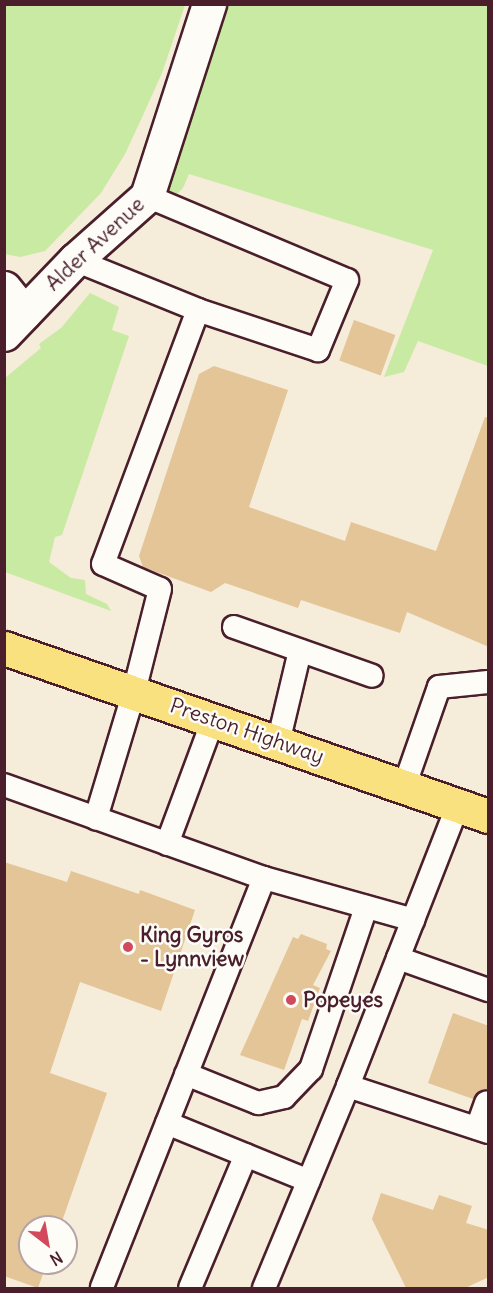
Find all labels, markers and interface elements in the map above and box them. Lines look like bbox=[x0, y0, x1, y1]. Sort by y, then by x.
street label: Alder Avenue bbox=[40, 192, 150, 296]
street label: Preston Highway bbox=[167, 693, 327, 769]
place label: King Gyros - Lynnview bbox=[140, 922, 244, 972]
marker: King Gyros - Lynnview bbox=[121, 940, 135, 954]
place label: Popeyes bbox=[303, 987, 383, 1013]
marker: Popeyes bbox=[284, 993, 298, 1007]
north arrow bbox=[18, 1215, 78, 1275]
text: N bbox=[46, 1247, 66, 1270]

